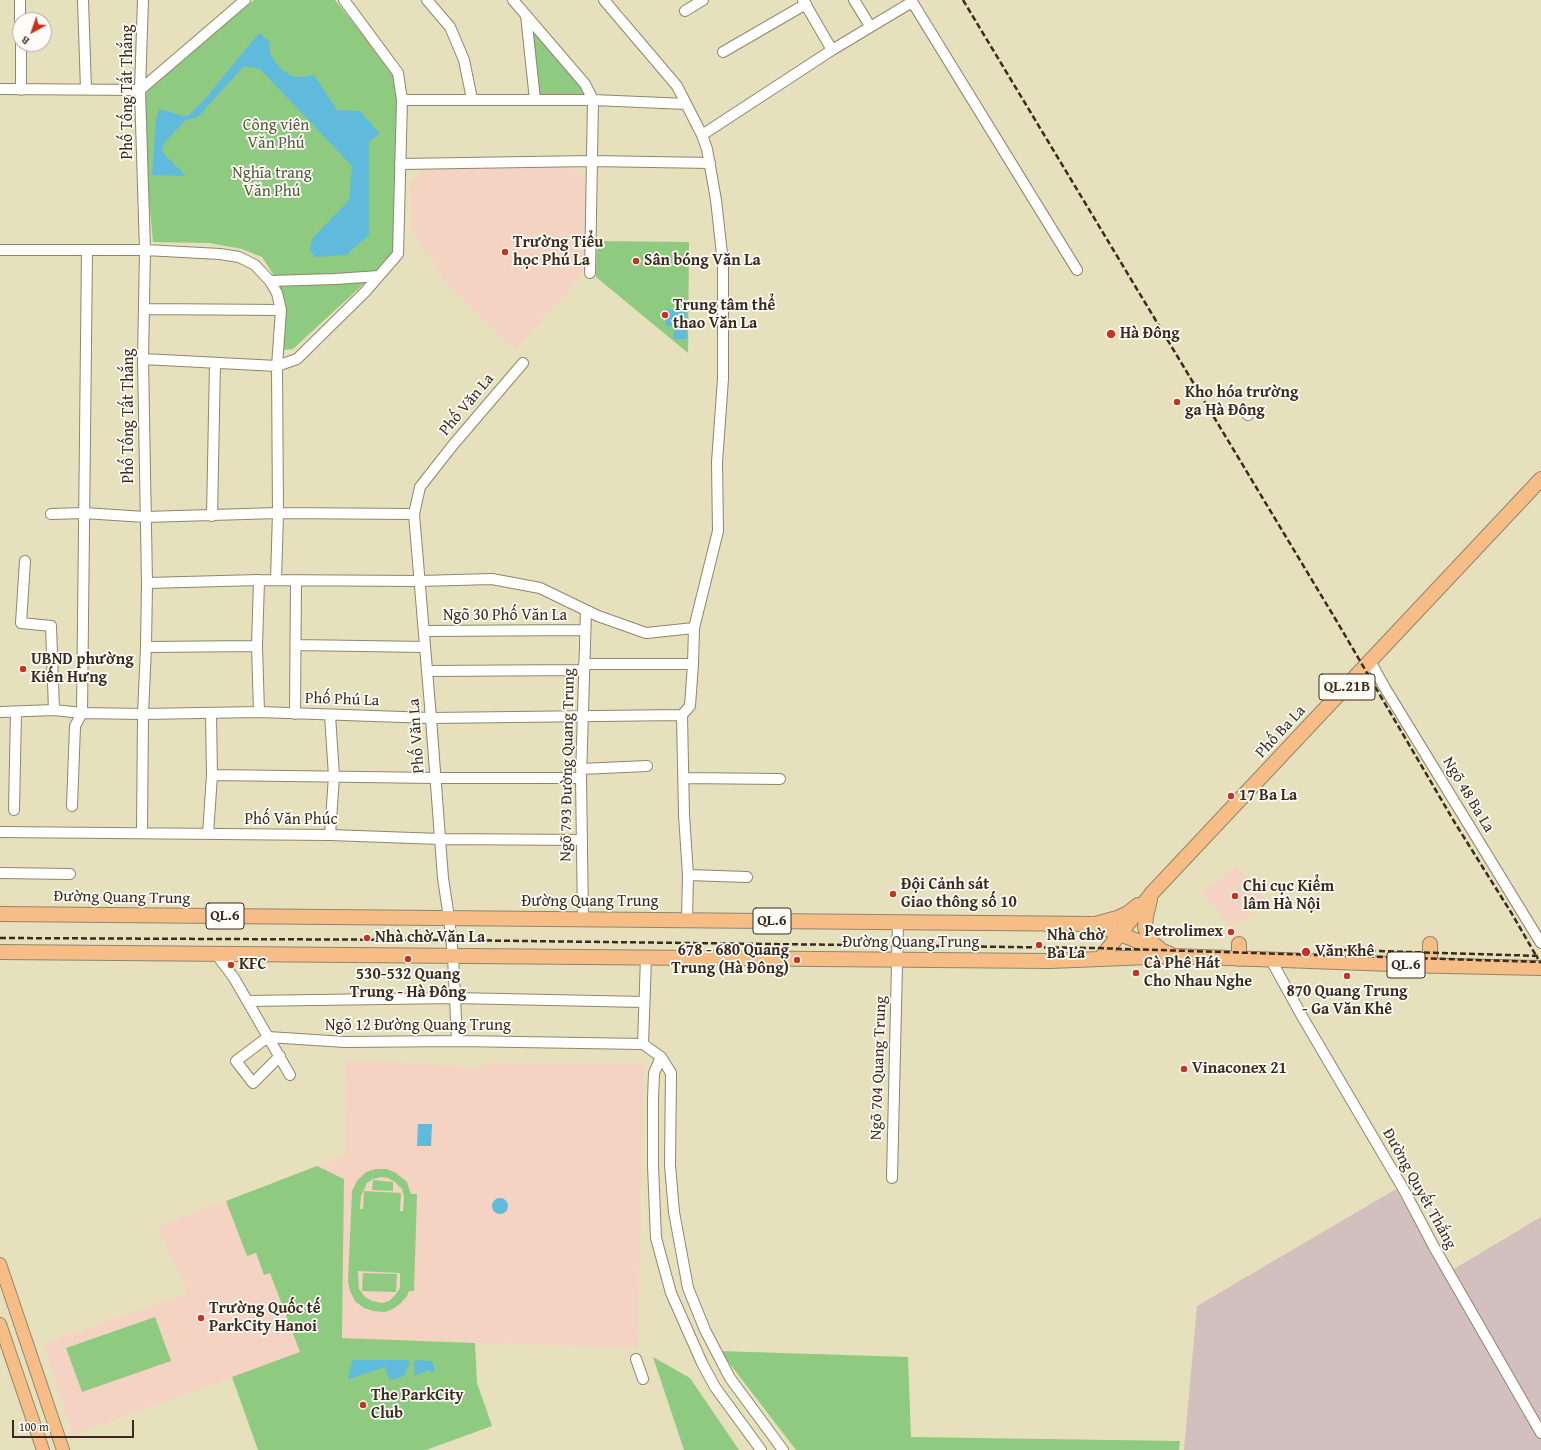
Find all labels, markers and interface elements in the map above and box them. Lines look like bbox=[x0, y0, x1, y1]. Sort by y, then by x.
north arrow bbox=[12, 12, 52, 52]
street label: Phố Tống Tất Thắng bbox=[118, 24, 138, 160]
text: B bbox=[17, 32, 33, 49]
park label: Công viên Văn Phú bbox=[243, 116, 309, 154]
park label: Nghĩa trang Văn Phú bbox=[232, 164, 312, 202]
place label: Trường Tiểu học Phú La bbox=[513, 233, 603, 271]
marker: Trường Tiểu học Phú La bbox=[500, 247, 510, 257]
place label: Sân bóng Văn La bbox=[644, 251, 761, 271]
marker: Sân bóng Văn La bbox=[631, 256, 641, 266]
place label: Trung tâm thể thao Văn La bbox=[673, 296, 775, 334]
marker: Trung tâm thể thao Văn La bbox=[660, 310, 670, 320]
place label: Hà Đông bbox=[1120, 324, 1180, 344]
marker: Hà Đông bbox=[1105, 328, 1117, 340]
street label: Phố Tống Tất Thắng bbox=[119, 348, 139, 484]
street label: Phố Văn La bbox=[435, 370, 499, 440]
place label: Kho hóa trường ga Hà Đông bbox=[1185, 383, 1298, 421]
marker: Kho hóa trường ga Hà Đông bbox=[1172, 397, 1182, 407]
street label: Ngõ 30 Phố Văn La bbox=[443, 606, 567, 626]
place label: UBND phường Kiến Hưng bbox=[31, 650, 134, 688]
marker: UBND phường Kiến Hưng bbox=[18, 664, 28, 674]
street label: Ngõ 793 Đường Quang Trung bbox=[557, 668, 579, 862]
road number: QL.21B bbox=[1319, 674, 1375, 700]
street label: Phố Phú La bbox=[304, 689, 380, 711]
street label: Phố Văn La bbox=[405, 698, 429, 774]
street label: Phố Ba La bbox=[1252, 702, 1310, 762]
street label: Ngõ 48 Ba La bbox=[1438, 754, 1498, 836]
place label: 17 Ba La bbox=[1239, 786, 1297, 806]
marker: 17 Ba La bbox=[1226, 791, 1236, 801]
street label: Phố Văn Phúc bbox=[244, 810, 338, 830]
place label: Đội Cảnh sát Giao thông số 10 bbox=[901, 875, 1017, 913]
place label: Chi cục Kiểm lâm Hà Nội bbox=[1243, 877, 1334, 915]
street label: Đường Quang Trung bbox=[53, 887, 191, 909]
marker: Đội Cảnh sát Giao thông số 10 bbox=[888, 889, 898, 899]
marker: Chi cục Kiểm lâm Hà Nội bbox=[1230, 891, 1240, 901]
street label: Đường Quang Trung bbox=[522, 892, 658, 912]
road number: QL.6 bbox=[206, 903, 244, 929]
road number: QL.6 bbox=[753, 908, 791, 934]
place label: Petrolimex bbox=[1144, 922, 1223, 942]
place label: Nhà chờ Ba La bbox=[1047, 926, 1105, 964]
marker: Petrolimex bbox=[1226, 927, 1236, 937]
place label: Nhà chờ Văn La bbox=[375, 928, 485, 948]
marker: Nhà chờ Văn La bbox=[362, 933, 372, 943]
street label: Đường Quang Trung bbox=[843, 933, 979, 953]
marker: Nhà chờ Ba La bbox=[1034, 940, 1044, 950]
place label: 678 - 680 Quang Trung (Hà Đông) bbox=[671, 941, 789, 979]
place label: Văn Khê bbox=[1315, 942, 1374, 962]
marker: Văn Khê bbox=[1300, 946, 1312, 958]
road number: QL.6 bbox=[1387, 952, 1425, 978]
marker: 530-532 Quang Trung - Hà Đông bbox=[403, 954, 413, 964]
place label: Cà Phê Hát Cho Nhau Nghe bbox=[1144, 954, 1252, 992]
place label: KFC bbox=[239, 955, 266, 975]
marker: 678 - 680 Quang Trung (Hà Đông) bbox=[792, 955, 802, 965]
marker: KFC bbox=[226, 960, 236, 970]
place label: 530-532 Quang Trung - Hà Đông bbox=[350, 965, 466, 1003]
marker: Cà Phê Hát Cho Nhau Nghe bbox=[1131, 968, 1141, 978]
marker: 870 Quang Trung - Ga Văn Khê bbox=[1342, 971, 1352, 981]
place label: 870 Quang Trung - Ga Văn Khê bbox=[1286, 982, 1408, 1020]
street label: Ngõ 704 Quang Trung bbox=[867, 996, 891, 1140]
street label: Ngõ 12 Đường Quang Trung bbox=[325, 1016, 511, 1036]
place label: Vinaconex 21 bbox=[1192, 1059, 1287, 1079]
marker: Vinaconex 21 bbox=[1179, 1064, 1189, 1074]
street label: Đường Quyết Thắng bbox=[1378, 1125, 1460, 1253]
place label: Trường Quốc tế ParkCity Hanoi bbox=[209, 1299, 321, 1337]
marker: Trường Quốc tế ParkCity Hanoi bbox=[196, 1313, 206, 1323]
place label: The ParkCity Club bbox=[371, 1386, 463, 1424]
marker: The ParkCity Club bbox=[358, 1400, 368, 1410]
scale bar bbox=[14, 1412, 136, 1438]
text: 100 m bbox=[19, 1418, 49, 1435]

